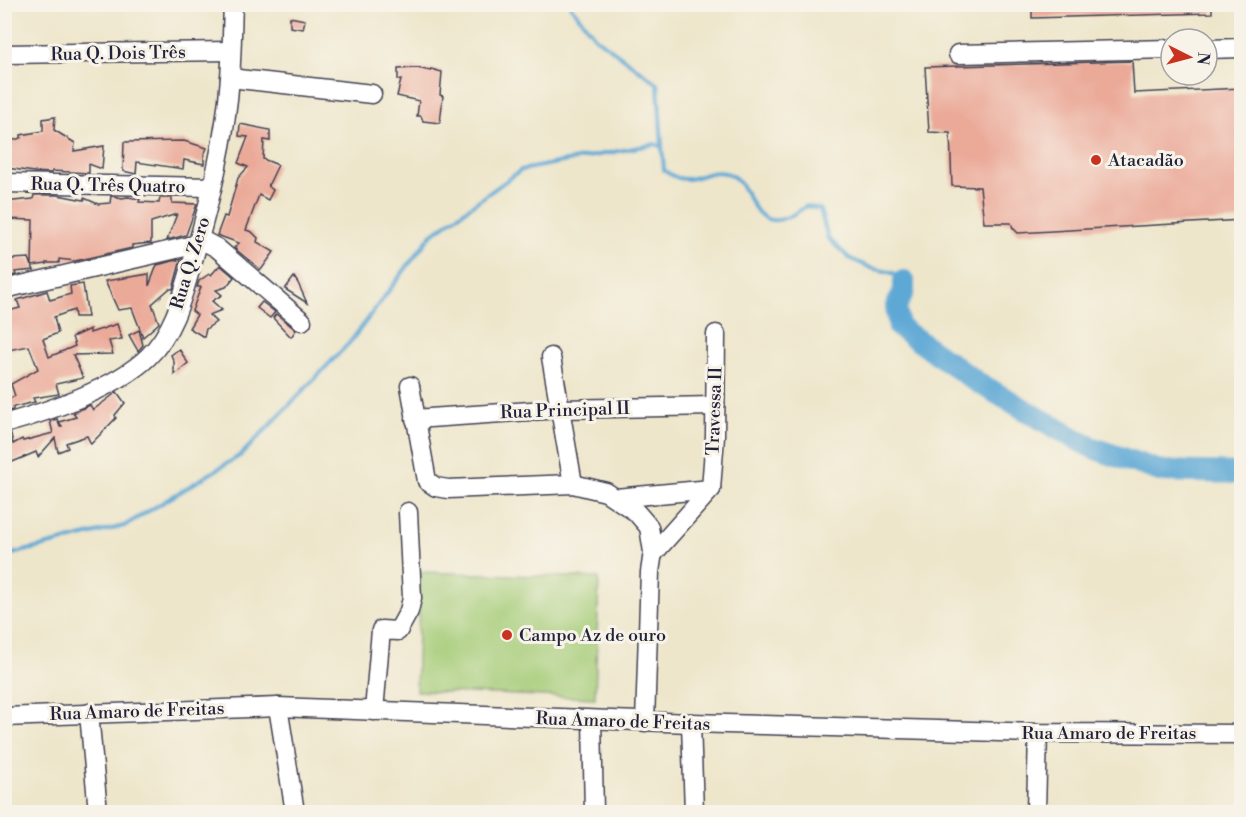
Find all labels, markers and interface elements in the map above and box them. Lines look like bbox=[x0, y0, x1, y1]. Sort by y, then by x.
north arrow bbox=[1159, 27, 1219, 87]
street label: Rua Q. Dois Três bbox=[50, 41, 186, 66]
text: N bbox=[1192, 51, 1214, 66]
place label: Atacadão bbox=[1107, 149, 1184, 172]
marker: Atacadão bbox=[1089, 153, 1103, 167]
street label: Rua Q. Três Quatro bbox=[30, 173, 186, 198]
street label: Rua Q. Zero bbox=[165, 214, 215, 312]
street label: Travessa II bbox=[701, 366, 728, 456]
street label: Rua Principal II bbox=[500, 397, 630, 424]
place label: Campo Az de ouro bbox=[519, 624, 666, 647]
marker: Campo Az de ouro bbox=[500, 628, 514, 642]
street label: Rua Amaro de Freitas bbox=[49, 697, 225, 726]
street label: Rua Amaro de Freitas bbox=[535, 707, 711, 736]
street label: Rua Amaro de Freitas bbox=[1022, 722, 1197, 745]

